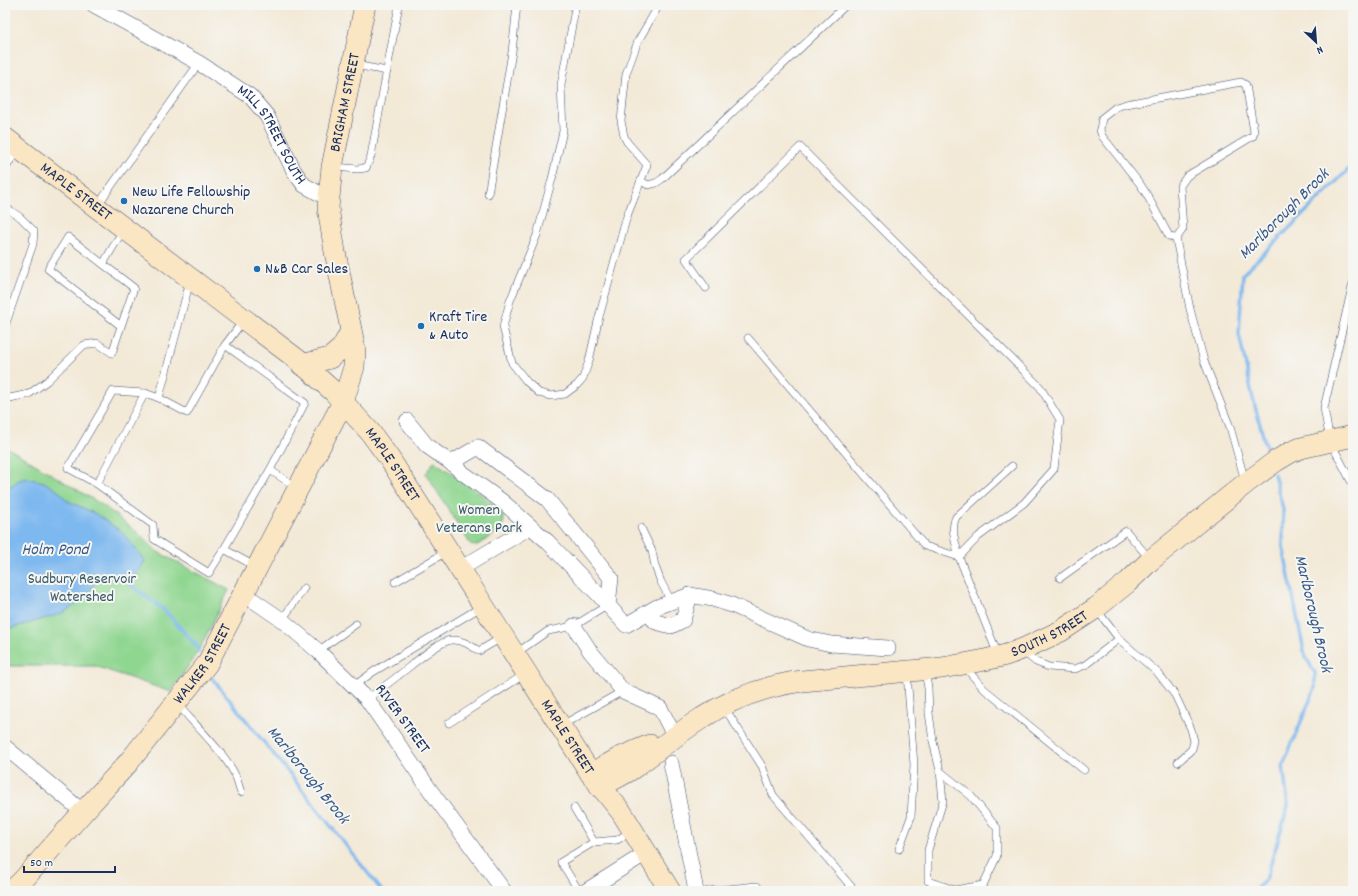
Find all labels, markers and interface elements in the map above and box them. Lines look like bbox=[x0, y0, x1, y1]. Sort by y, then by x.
north arrow bbox=[1296, 22, 1336, 62]
text: N bbox=[1313, 41, 1325, 58]
street label: BRIGHAM STREET bbox=[324, 50, 367, 154]
street label: MILL STREET SOUTH bbox=[232, 79, 312, 190]
street label: MAPLE STREET bbox=[35, 157, 117, 227]
water label: Marlborough Brook bbox=[1234, 163, 1337, 266]
place label: New Life Fellowship Nazarene Church bbox=[132, 181, 250, 222]
marker: New Life Fellowship Nazarene Church bbox=[119, 196, 129, 206]
place label: N&B Car Sales bbox=[265, 258, 349, 281]
marker: N&B Car Sales bbox=[252, 264, 262, 274]
place label: Kraft Tire & Auto bbox=[429, 306, 487, 347]
marker: Kraft Tire & Auto bbox=[416, 321, 426, 331]
street label: MAPLE STREET bbox=[359, 423, 426, 507]
park label: Women Veterans Park bbox=[436, 499, 522, 540]
water label: Holm Pond bbox=[22, 539, 91, 563]
water label: Marlborough Brook bbox=[1287, 553, 1338, 677]
park label: Sudbury Reservoir Watershed bbox=[28, 568, 136, 609]
street label: SOUTH STREET bbox=[1008, 604, 1093, 664]
street label: WALKER STREET bbox=[168, 619, 238, 709]
street label: RIVER STREET bbox=[369, 679, 436, 759]
street label: MAPLE STREET bbox=[535, 695, 600, 780]
water label: Marlborough Brook bbox=[260, 722, 355, 832]
scale bar bbox=[24, 848, 115, 874]
text: 50 m bbox=[30, 855, 53, 872]

